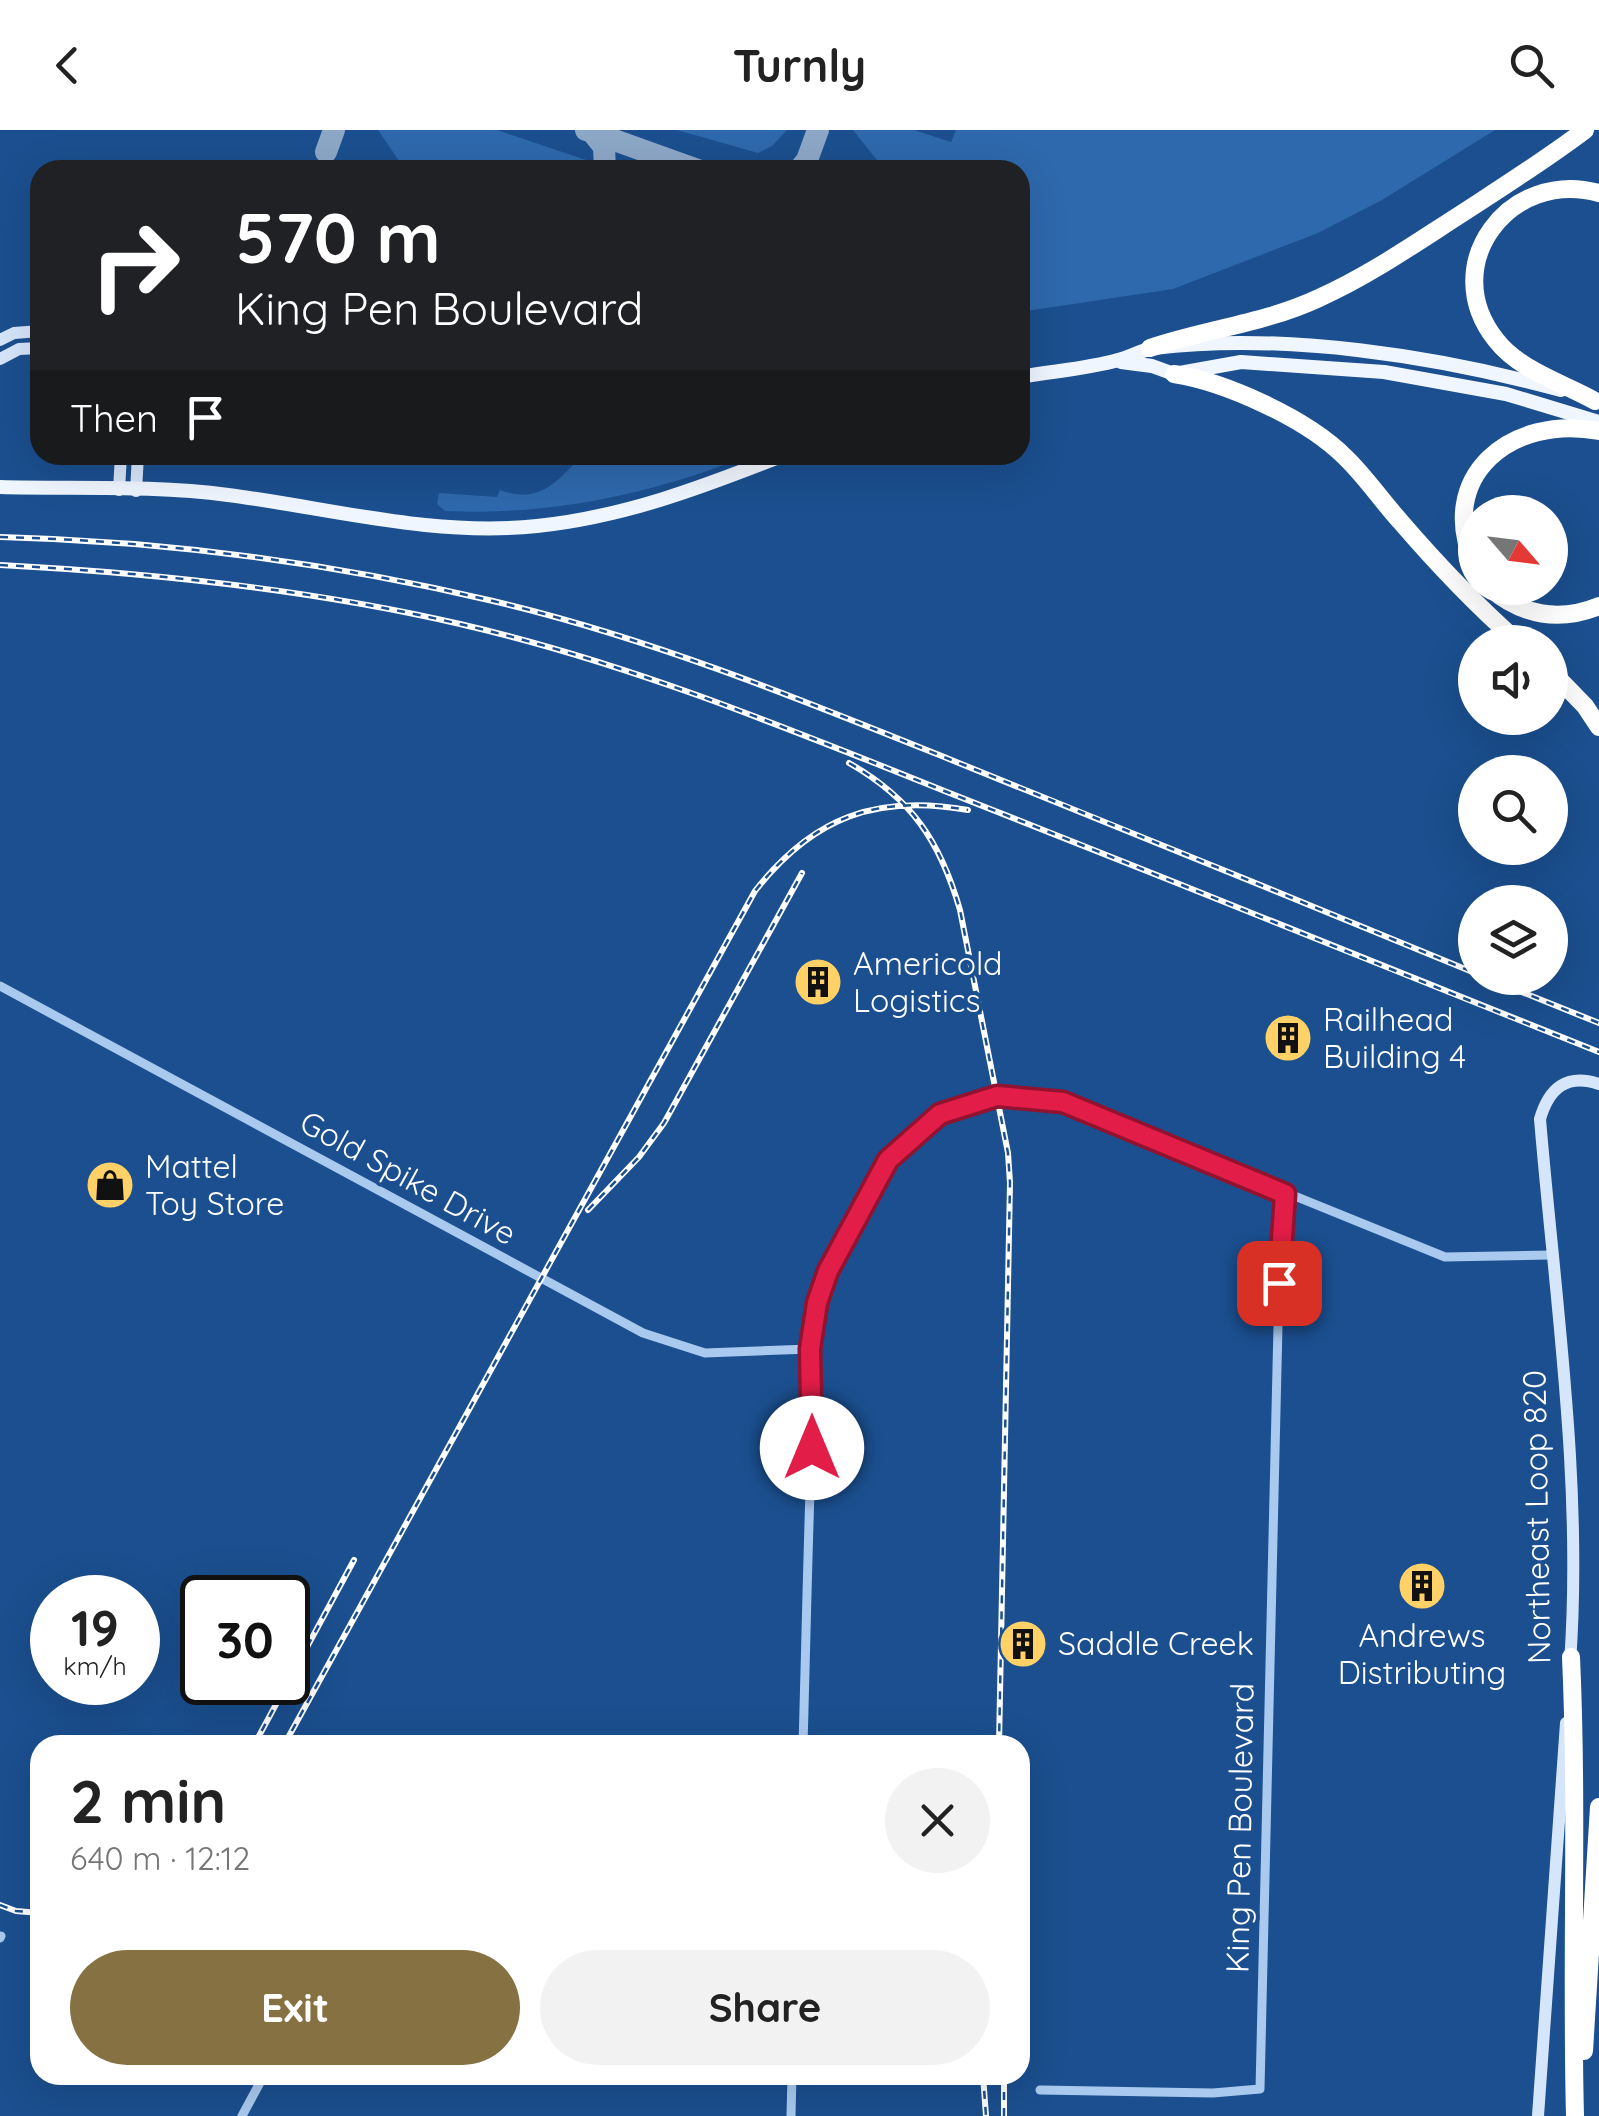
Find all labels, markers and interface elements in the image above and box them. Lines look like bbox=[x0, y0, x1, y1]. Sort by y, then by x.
text: Turnly bbox=[733, 37, 866, 93]
icon: back bbox=[40, 38, 95, 93]
icon: search bbox=[1504, 38, 1559, 93]
text: 570 m bbox=[235, 193, 441, 281]
icon: right bbox=[70, 200, 200, 330]
text: King Pen Boulevard bbox=[235, 280, 643, 336]
icon: arrive bbox=[178, 390, 233, 445]
text: Then bbox=[70, 394, 158, 442]
north arrow bbox=[1458, 495, 1568, 605]
map controls bbox=[1458, 495, 1568, 995]
button: sound bbox=[1458, 625, 1568, 735]
button: search bbox=[1458, 755, 1568, 865]
button: layers bbox=[1458, 885, 1568, 995]
place label: Americold Logistics bbox=[853, 943, 1002, 1020]
building icon: Americold Logistics bbox=[792, 956, 844, 1008]
place label: Railhead Building 4 bbox=[1323, 999, 1466, 1076]
building icon: Railhead Building 4 bbox=[1262, 1012, 1314, 1064]
street label: Gold Spike Drive bbox=[293, 1101, 524, 1253]
place label: Mattel Toy Store bbox=[145, 1146, 284, 1223]
shop icon: Mattel Toy Store bbox=[84, 1159, 136, 1211]
pin bbox=[1237, 1241, 1322, 1326]
icon: arrive bbox=[1252, 1256, 1307, 1311]
street label: Northeast Loop 820 bbox=[1513, 1370, 1559, 1664]
position arrow bbox=[760, 1396, 864, 1500]
building icon: Andrews Distributing bbox=[1396, 1560, 1448, 1612]
speed limit sign: 30 bbox=[180, 1575, 310, 1705]
text: 19 bbox=[71, 1596, 119, 1659]
place label: Andrews Distributing bbox=[1338, 1615, 1506, 1692]
building icon: Saddle Creek bbox=[997, 1618, 1049, 1670]
place label: Saddle Creek bbox=[1058, 1623, 1254, 1663]
text: km/h bbox=[63, 1650, 127, 1681]
street label: King Pen Boulevard bbox=[1216, 1683, 1262, 1973]
text: 2 min bbox=[70, 1763, 226, 1838]
button: close bbox=[885, 1768, 990, 1873]
text: 640 m · 12:12 bbox=[70, 1838, 250, 1878]
button: Exit bbox=[70, 1950, 520, 2065]
button: Share bbox=[540, 1950, 990, 2065]

